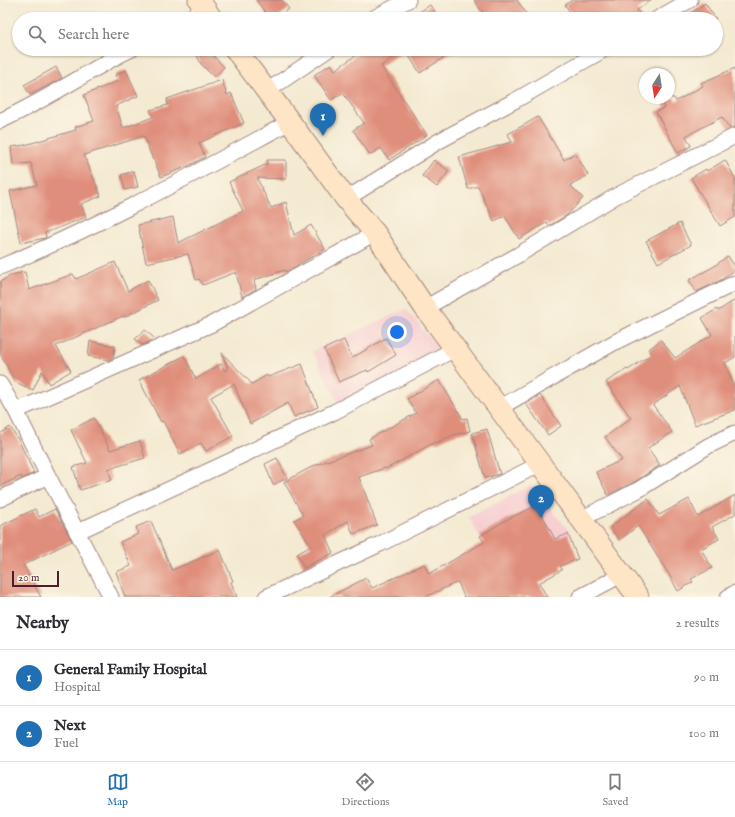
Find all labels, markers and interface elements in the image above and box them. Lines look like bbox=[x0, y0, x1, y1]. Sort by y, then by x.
search box bbox=[12, 12, 723, 56]
icon: search bbox=[26, 23, 48, 45]
text: Search here bbox=[58, 25, 129, 44]
north arrow bbox=[639, 68, 675, 104]
pin: 1 bbox=[310, 103, 336, 136]
your location bbox=[387, 322, 407, 342]
pin: 2 bbox=[528, 485, 554, 518]
scale bar bbox=[12, 569, 59, 588]
text: 20 m bbox=[18, 571, 39, 585]
text: Nearby bbox=[16, 613, 69, 634]
text: 2 results bbox=[675, 615, 719, 632]
text: General Family Hospital bbox=[54, 660, 207, 679]
text: 1 bbox=[27, 669, 31, 686]
text: 90 m bbox=[694, 669, 719, 686]
text: Hospital bbox=[54, 679, 101, 696]
text: Next bbox=[54, 716, 86, 735]
text: 2 bbox=[26, 725, 32, 742]
text: 100 m bbox=[689, 725, 719, 742]
text: Fuel bbox=[54, 735, 78, 752]
tab: Map bbox=[107, 771, 129, 809]
tab: Directions bbox=[342, 771, 389, 809]
tab: Saved bbox=[602, 771, 628, 809]

